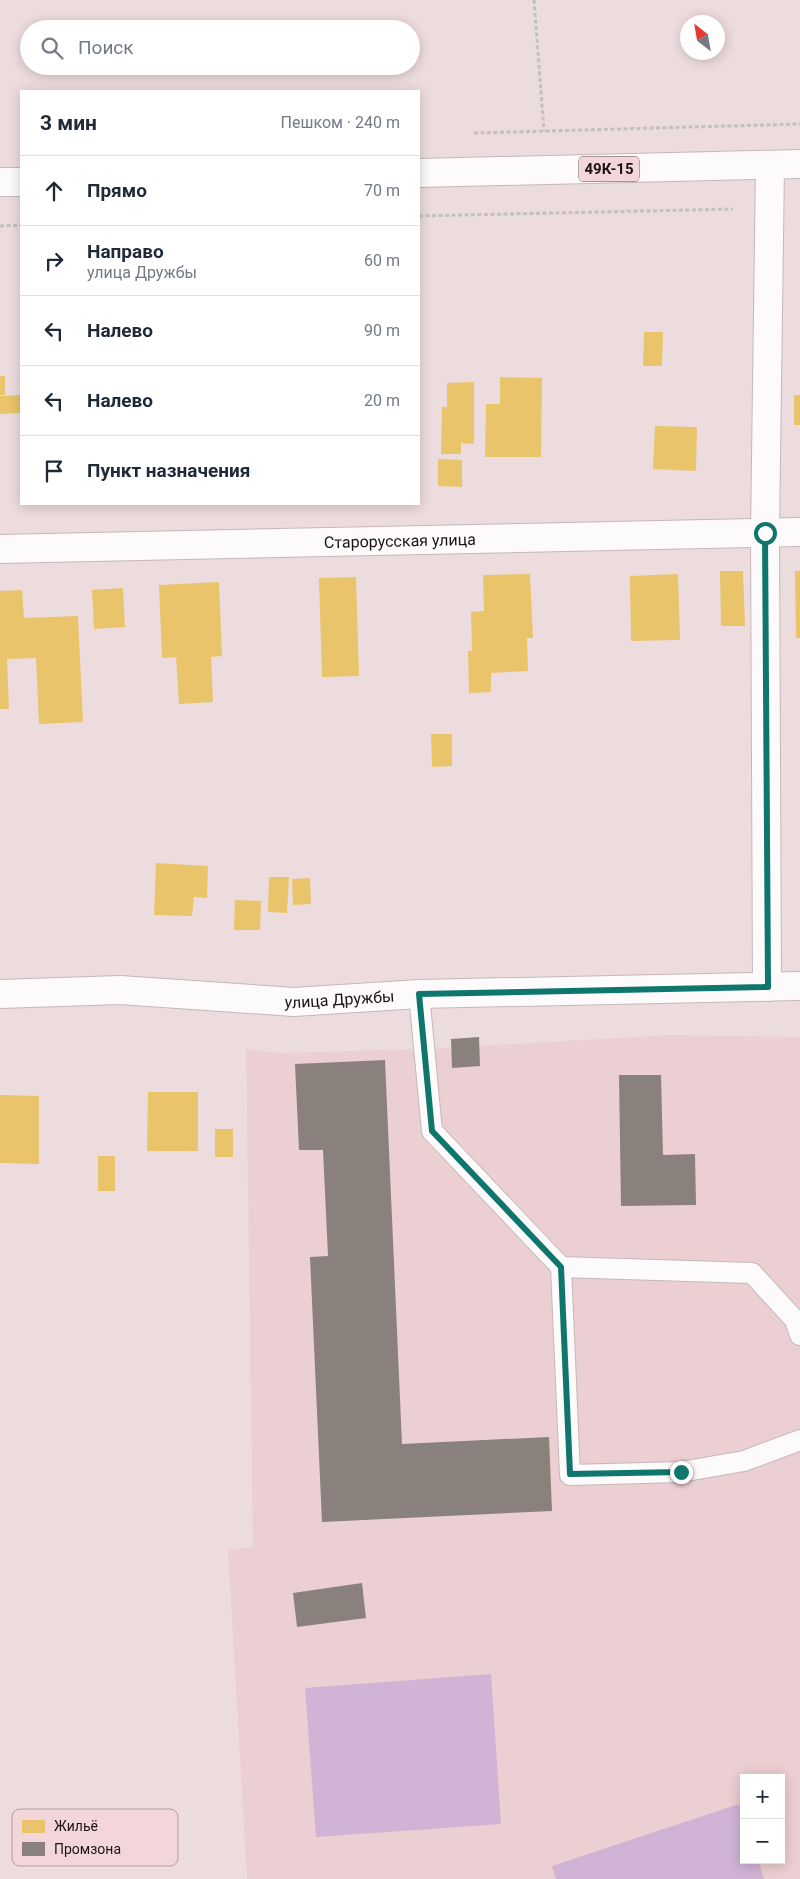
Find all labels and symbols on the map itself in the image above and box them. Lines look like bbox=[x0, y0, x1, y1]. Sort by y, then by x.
north arrow bbox=[680, 15, 725, 60]
road number: 49К-15 bbox=[579, 156, 639, 182]
route start bbox=[754, 522, 777, 545]
street label: Старорусская улица bbox=[324, 529, 476, 552]
street label: улица Дружбы bbox=[284, 986, 395, 1012]
route end bbox=[670, 1461, 693, 1484]
legend bbox=[12, 1809, 178, 1866]
text: Жильё bbox=[54, 1818, 98, 1834]
text: Промзона bbox=[54, 1841, 121, 1857]

